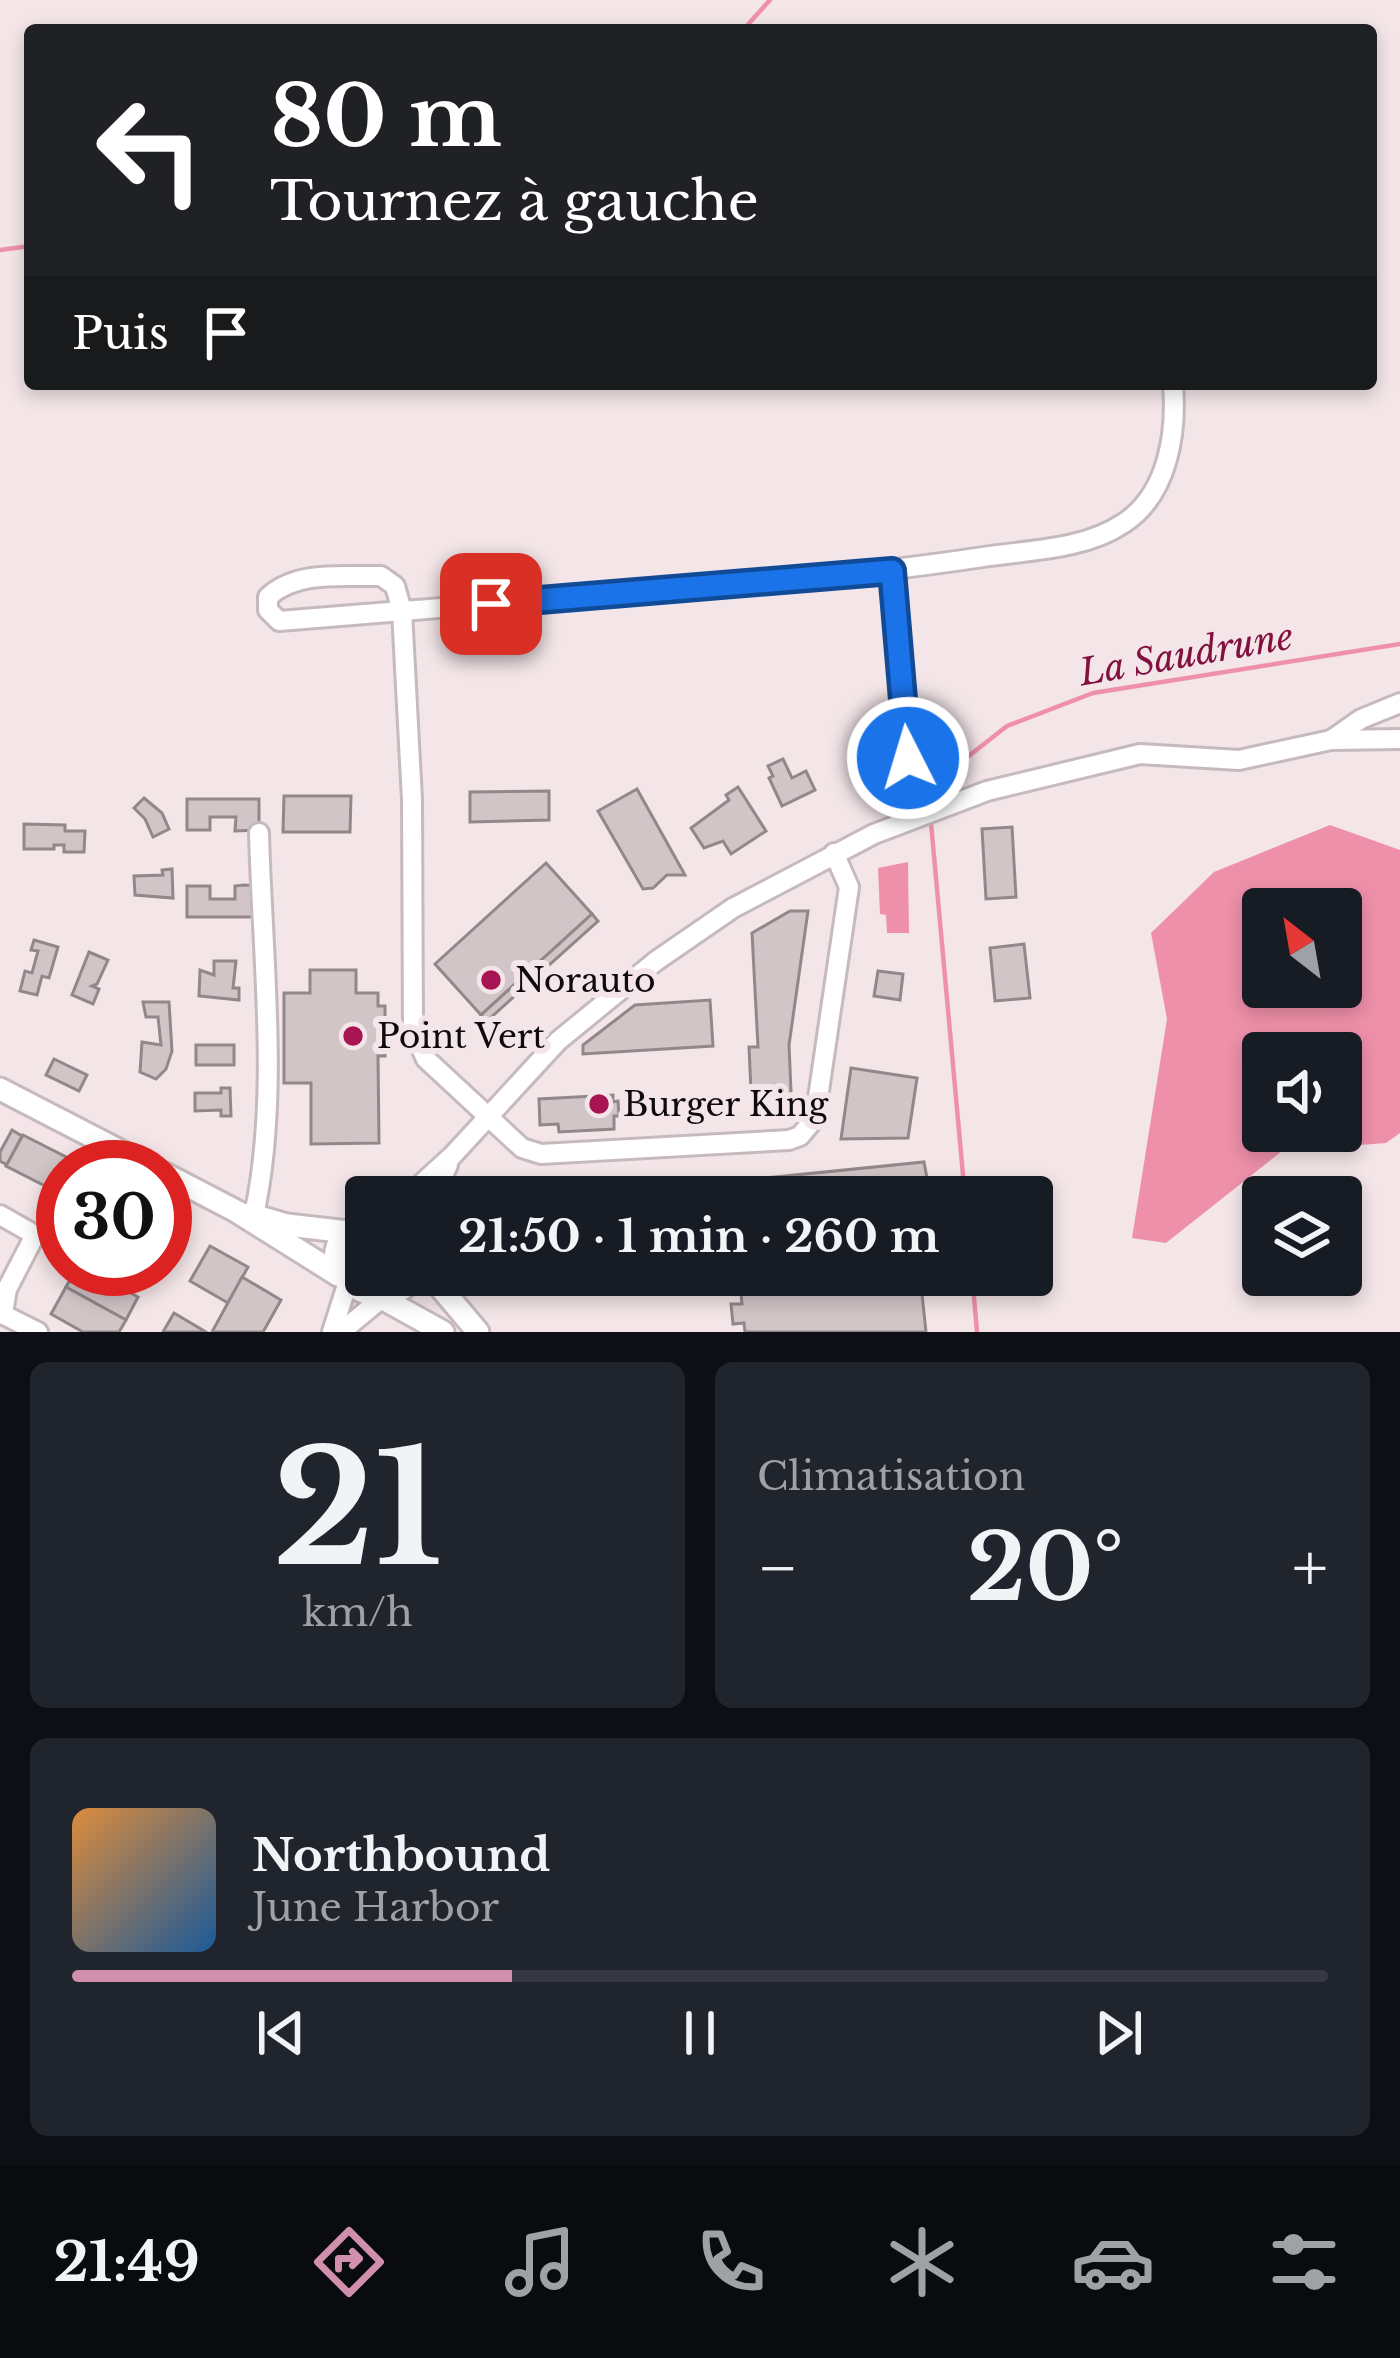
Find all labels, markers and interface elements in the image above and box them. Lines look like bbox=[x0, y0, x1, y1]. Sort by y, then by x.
text: 80 m bbox=[270, 65, 502, 169]
icon: left bbox=[72, 72, 228, 228]
text: Tournez à gauche bbox=[270, 168, 759, 235]
icon: arrive bbox=[193, 300, 259, 366]
text: Puis bbox=[72, 305, 169, 361]
pin bbox=[440, 553, 542, 655]
icon: arrive bbox=[458, 571, 524, 637]
water label: La Saudrune bbox=[1075, 614, 1296, 696]
position arrow bbox=[845, 695, 971, 821]
north arrow bbox=[1242, 888, 1362, 1008]
map controls bbox=[1242, 888, 1362, 1296]
place label: Norauto bbox=[515, 960, 656, 1001]
marker: Norauto bbox=[478, 967, 504, 993]
place label: Point Vert bbox=[377, 1016, 546, 1057]
marker: Point Vert bbox=[340, 1023, 366, 1049]
button: sound bbox=[1242, 1032, 1362, 1152]
place label: Burger King bbox=[623, 1084, 830, 1125]
marker: Burger King bbox=[586, 1091, 612, 1117]
speed limit sign: 30 bbox=[36, 1140, 192, 1296]
button: layers bbox=[1242, 1176, 1362, 1296]
text: 21:50 · 1 min · 260 m bbox=[458, 1208, 940, 1264]
text: 21 bbox=[273, 1413, 442, 1606]
text: Climatisation bbox=[757, 1452, 1025, 1501]
text: 20° bbox=[967, 1513, 1124, 1624]
text: − bbox=[757, 1527, 799, 1609]
text: + bbox=[1292, 1527, 1328, 1609]
text: km/h bbox=[302, 1588, 413, 1637]
text: Northbound bbox=[252, 1827, 550, 1883]
text: June Harbor bbox=[252, 1883, 499, 1932]
icon: previous bbox=[248, 2000, 314, 2066]
icon: pause bbox=[667, 2000, 733, 2066]
icon: next bbox=[1086, 2000, 1152, 2066]
icon: directions bbox=[307, 2220, 391, 2304]
icon: music bbox=[498, 2220, 582, 2304]
icon: phone bbox=[689, 2220, 773, 2304]
icon: climate bbox=[880, 2220, 964, 2304]
icon: car bbox=[1071, 2220, 1155, 2304]
icon: filters bbox=[1262, 2220, 1346, 2304]
text: 21:49 bbox=[54, 2229, 200, 2296]

